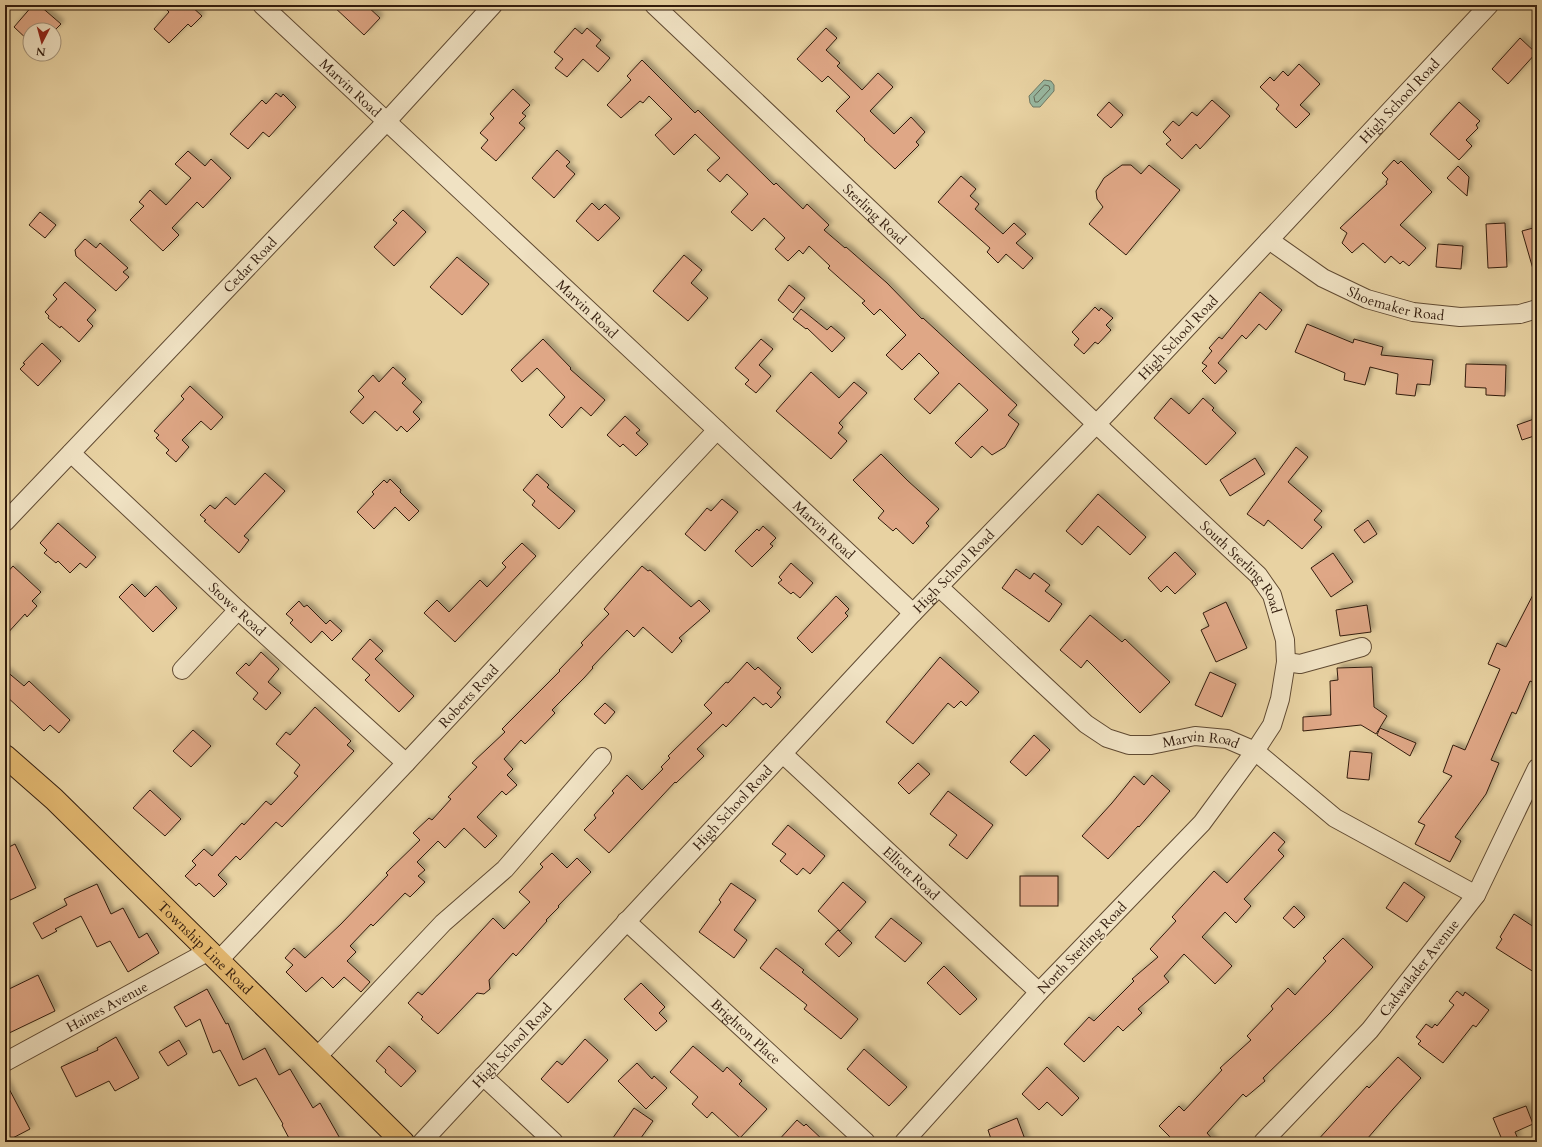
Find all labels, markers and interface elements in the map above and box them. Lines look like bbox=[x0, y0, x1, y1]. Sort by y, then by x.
north arrow bbox=[22, 22, 62, 62]
text: N bbox=[35, 43, 47, 59]
street label: Marvin Road bbox=[315, 54, 386, 121]
street label: High School Road bbox=[1355, 54, 1444, 147]
street label: Sterling Road bbox=[839, 179, 911, 249]
street label: Cedar Road bbox=[219, 233, 281, 297]
street label: Marvin Road bbox=[552, 275, 623, 343]
street label: Shoemaker Road bbox=[1344, 281, 1446, 325]
street label: High School Road bbox=[1134, 291, 1223, 384]
street label: Marvin Road bbox=[789, 496, 859, 564]
street label: South Sterling Road bbox=[1196, 516, 1286, 616]
street label: High School Road bbox=[909, 525, 999, 617]
street label: Stowe Road bbox=[205, 578, 270, 641]
street label: Roberts Road bbox=[434, 660, 503, 732]
street label: Marvin Road bbox=[1161, 726, 1243, 753]
street label: High School Road bbox=[688, 761, 777, 854]
street label: Elliott Road bbox=[879, 842, 944, 905]
street label: Township Line Road bbox=[154, 897, 257, 999]
street label: North Sterling Road bbox=[1033, 897, 1131, 998]
street label: Cadwalader Avenue bbox=[1375, 915, 1463, 1021]
street label: Haines Avenue bbox=[63, 977, 151, 1036]
street label: Brighton Place bbox=[707, 994, 785, 1068]
street label: High School Road bbox=[468, 998, 556, 1092]

